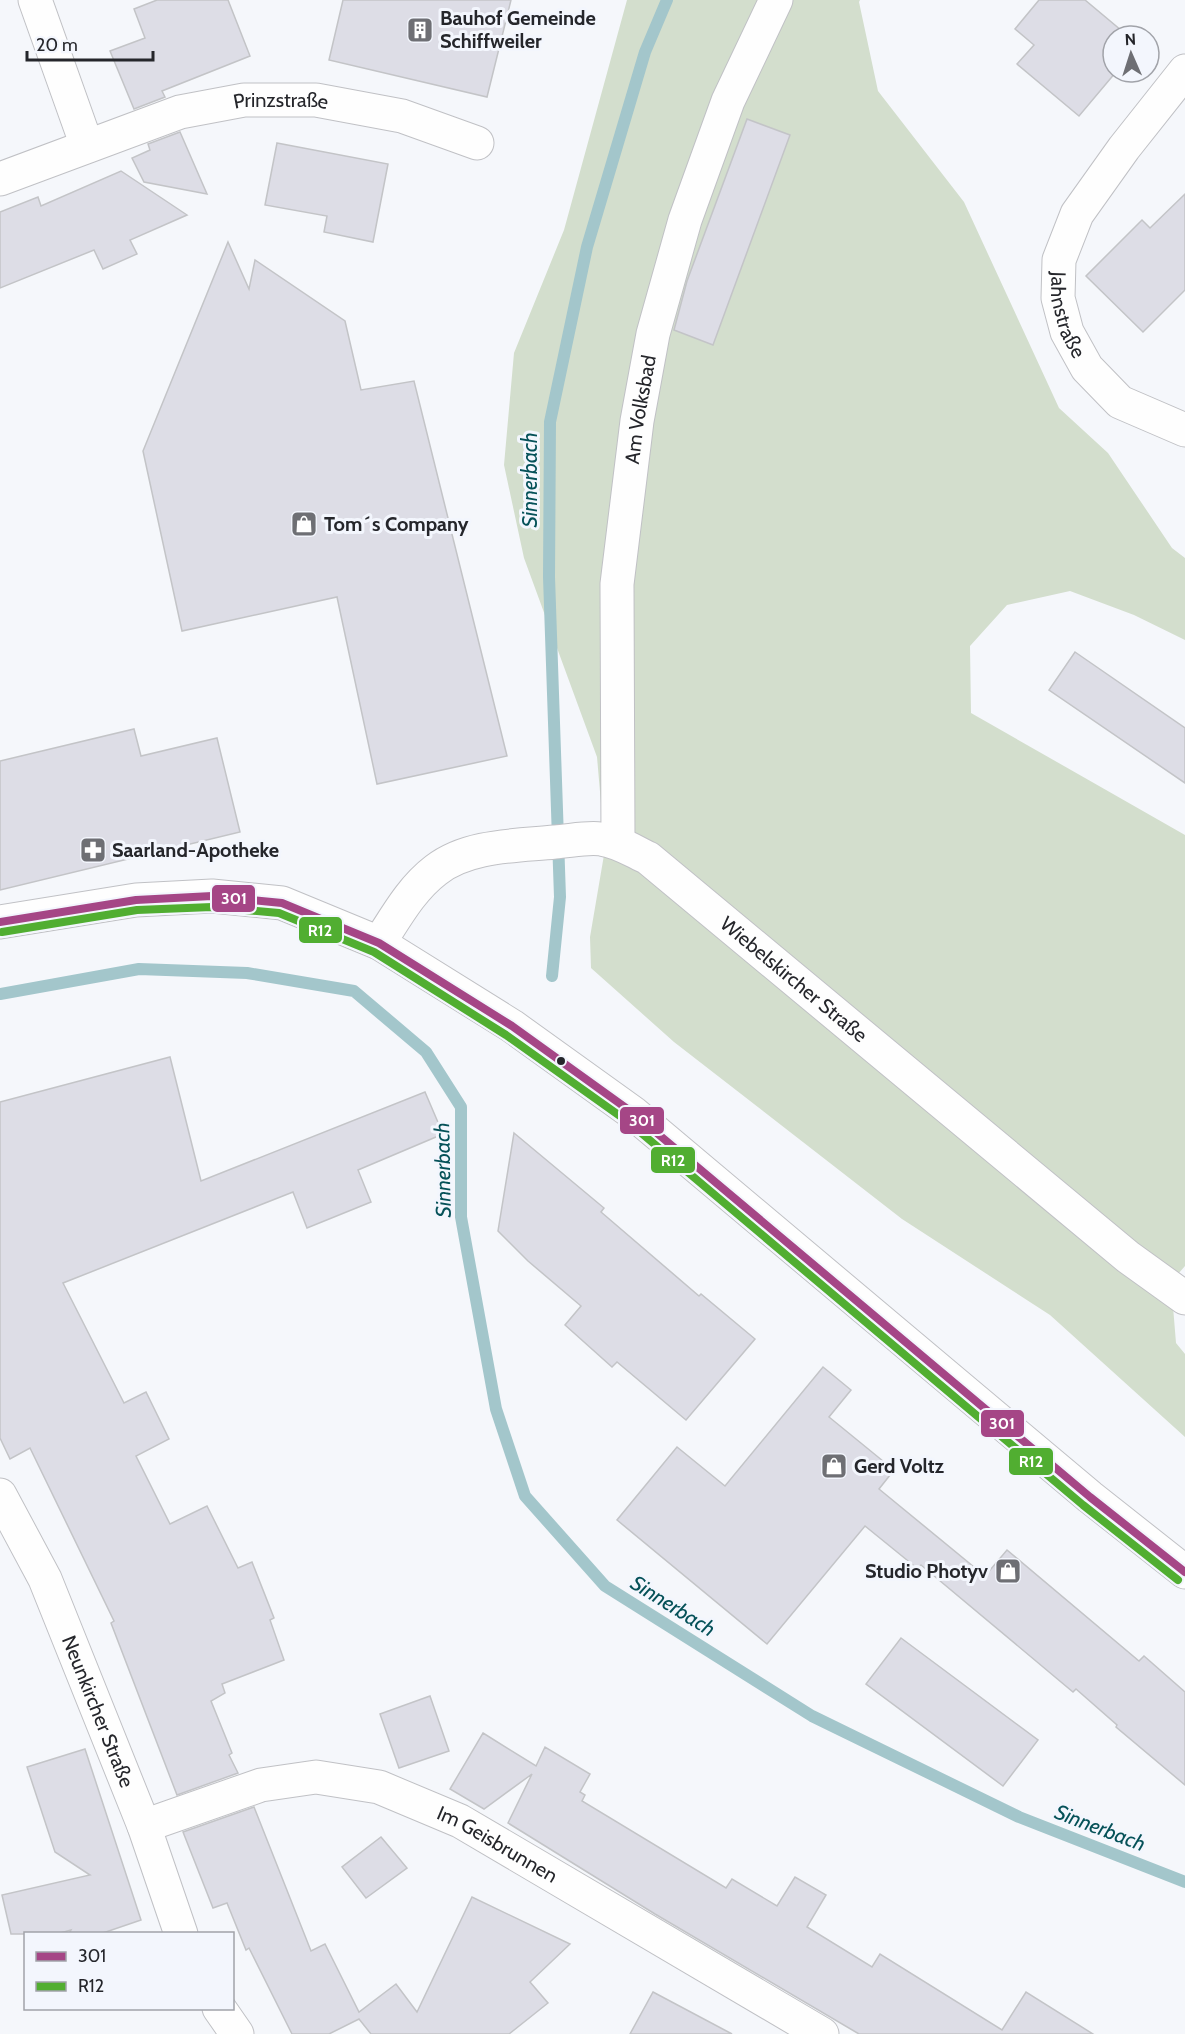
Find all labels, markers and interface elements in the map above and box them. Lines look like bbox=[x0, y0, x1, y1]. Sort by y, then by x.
place label: Bauhof Gemeinde Schiffweiler bbox=[440, 6, 596, 53]
building icon: Bauhof Gemeinde Schiffweiler bbox=[405, 15, 435, 45]
scale bar bbox=[27, 24, 153, 62]
north arrow bbox=[1101, 24, 1161, 84]
text: N bbox=[1124, 30, 1136, 49]
text: 20 m bbox=[36, 34, 78, 56]
street label: Prinzstraße bbox=[231, 88, 330, 114]
street label: Jahnstraße bbox=[1046, 270, 1091, 362]
street label: Am Volksbad bbox=[620, 353, 661, 465]
water label: Sinnerbach bbox=[517, 432, 542, 528]
shop icon: Tom´s Company bbox=[289, 509, 319, 539]
place label: Tom´s Company bbox=[324, 512, 469, 536]
pharmacy icon: Saarland-Apotheke bbox=[78, 835, 108, 865]
place label: Saarland-Apotheke bbox=[112, 838, 279, 862]
line badge: 301 bbox=[211, 884, 256, 913]
text: 301 bbox=[221, 889, 247, 908]
street label: Wiebelskircher Straße bbox=[716, 911, 872, 1047]
line badge: R12 bbox=[298, 916, 343, 944]
text: R12 bbox=[308, 921, 332, 940]
unlabelled marker bbox=[555, 1055, 567, 1067]
line badge: 301 bbox=[619, 1106, 665, 1135]
text: 301 bbox=[629, 1111, 655, 1130]
water label: Sinnerbach bbox=[429, 1122, 456, 1218]
line badge: R12 bbox=[650, 1146, 696, 1174]
text: R12 bbox=[661, 1151, 685, 1170]
line badge: 301 bbox=[980, 1409, 1025, 1438]
text: 301 bbox=[989, 1414, 1015, 1433]
line badge: R12 bbox=[1008, 1447, 1054, 1476]
shop icon: Gerd Voltz bbox=[819, 1451, 849, 1481]
text: R12 bbox=[1019, 1452, 1043, 1471]
place label: Gerd Voltz bbox=[854, 1454, 945, 1478]
shop icon: Studio Photyv bbox=[993, 1556, 1023, 1586]
place label: Studio Photyv bbox=[865, 1559, 988, 1583]
water label: Sinnerbach bbox=[626, 1570, 720, 1641]
street label: Neunkircher Straße bbox=[57, 1632, 139, 1791]
water label: Sinnerbach bbox=[1051, 1799, 1149, 1856]
street label: Im Geisbrunnen bbox=[434, 1801, 562, 1888]
legend bbox=[24, 1932, 234, 2010]
text: 301 bbox=[78, 1945, 106, 1967]
text: R12 bbox=[78, 1975, 104, 1997]

